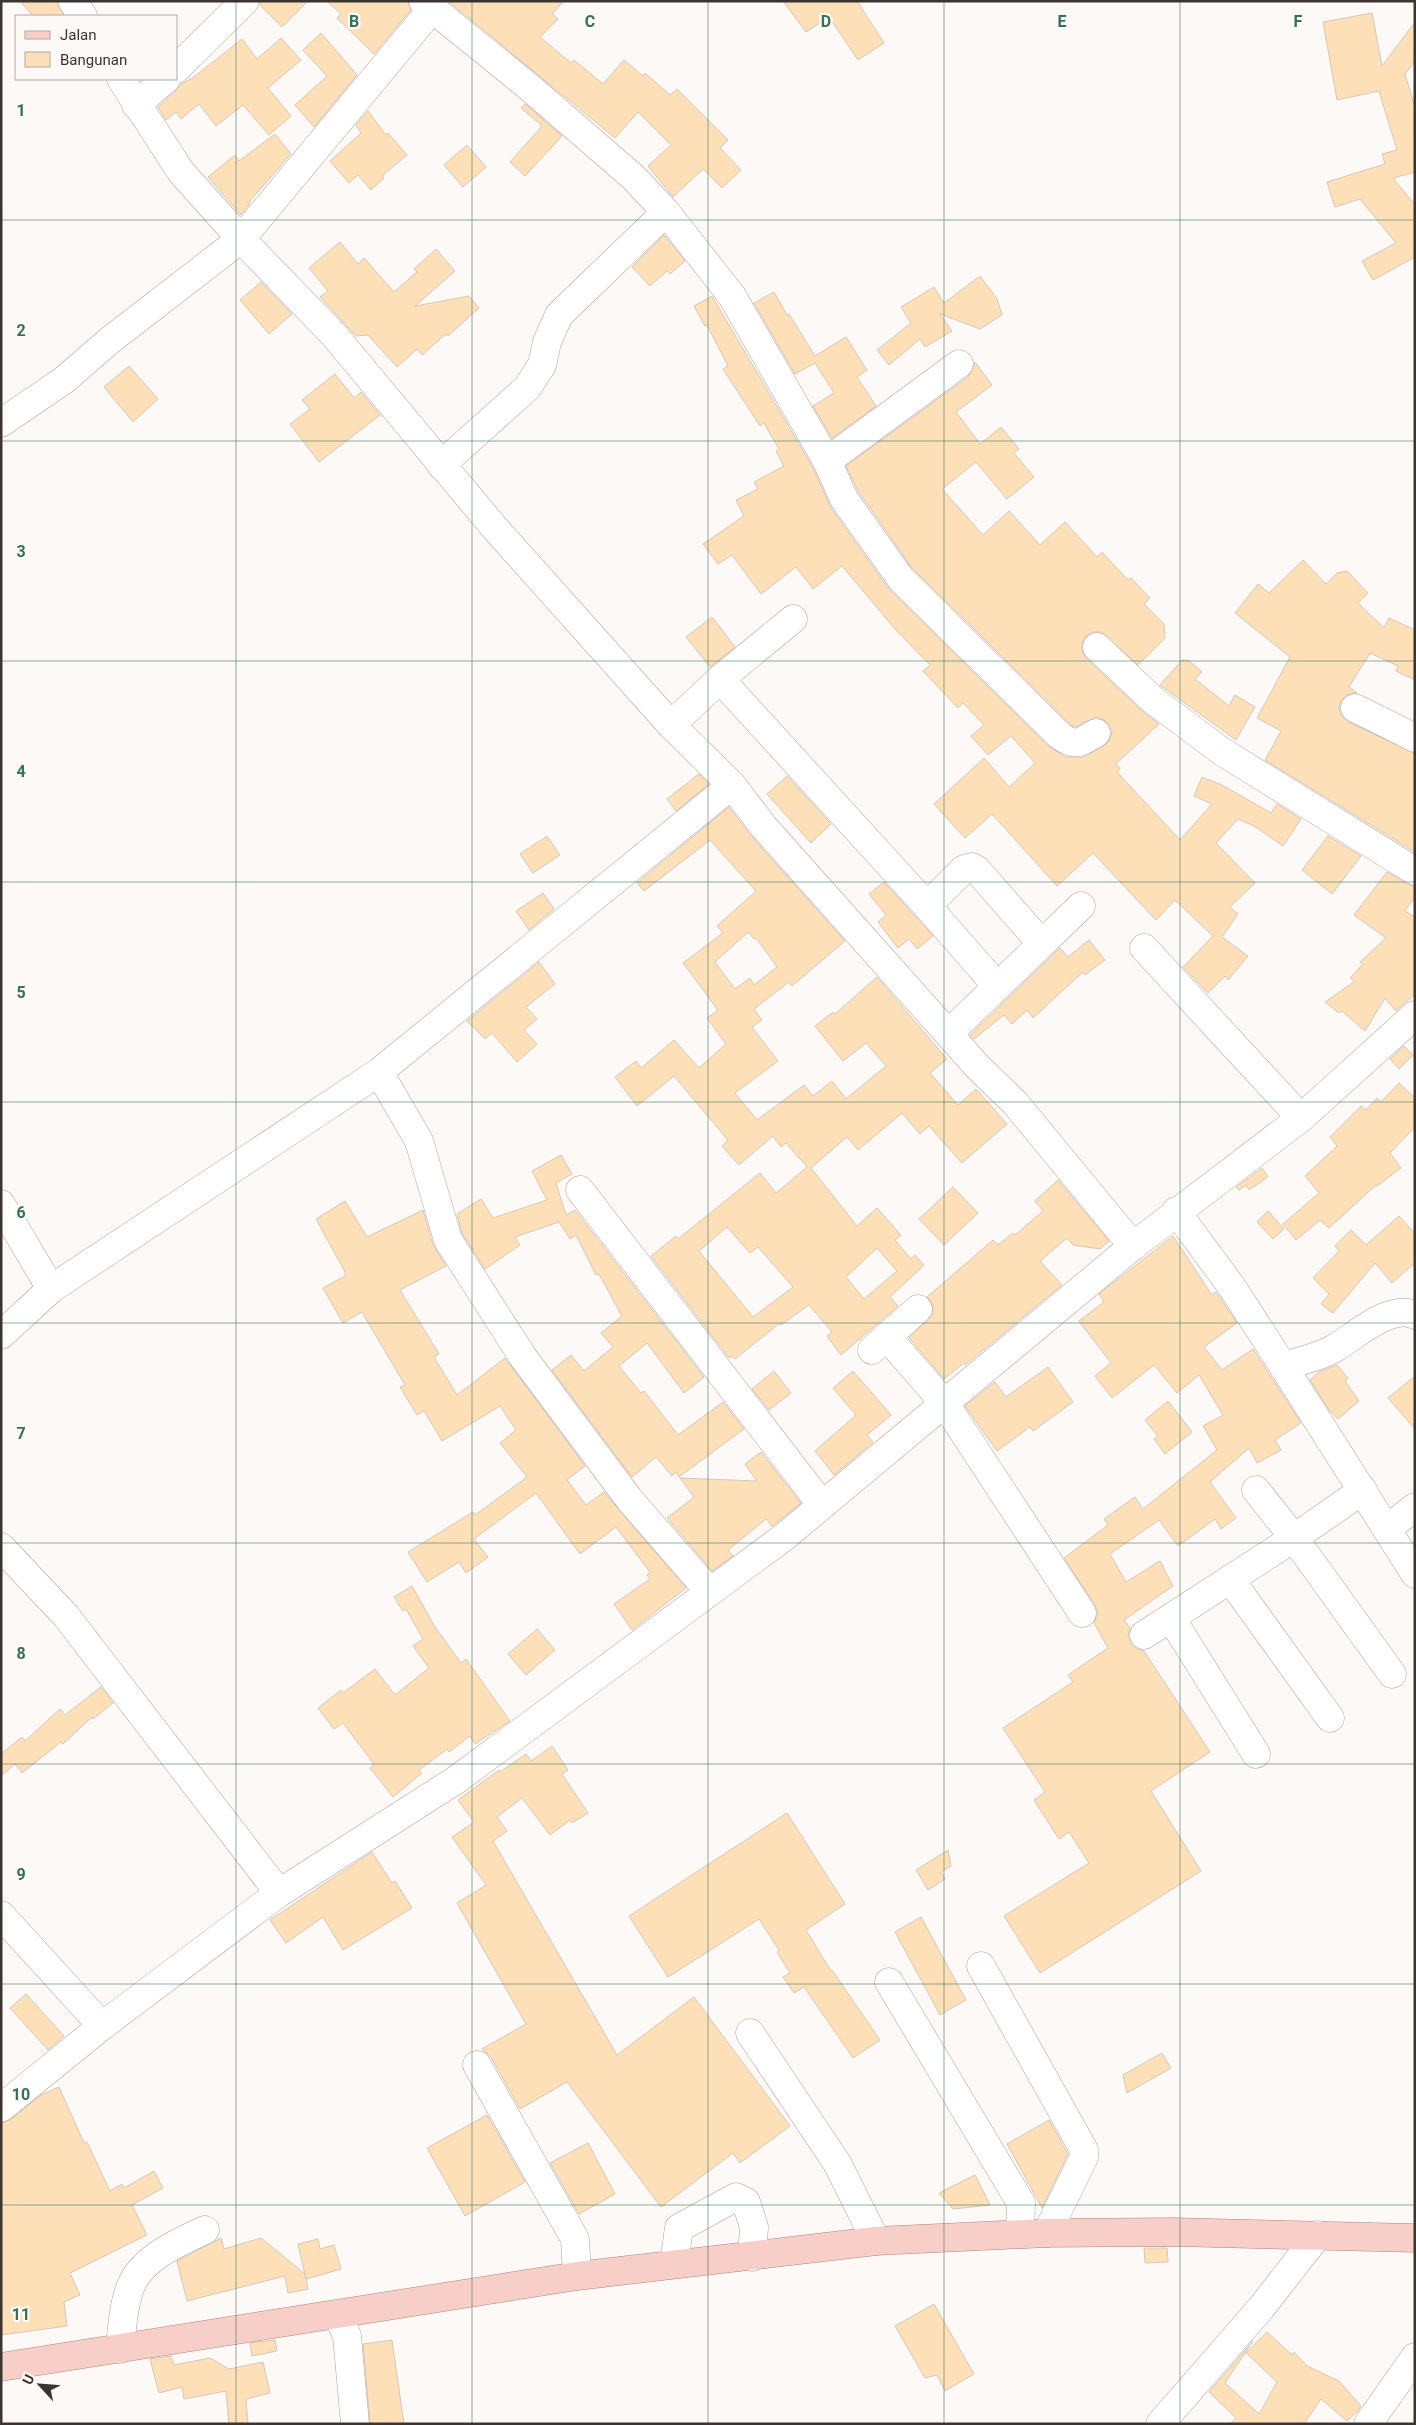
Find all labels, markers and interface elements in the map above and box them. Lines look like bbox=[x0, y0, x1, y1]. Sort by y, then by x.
text: B bbox=[349, 12, 359, 31]
text: C bbox=[585, 12, 595, 31]
text: D bbox=[821, 12, 831, 31]
text: E bbox=[1058, 12, 1067, 31]
text: F bbox=[1294, 12, 1303, 31]
legend bbox=[15, 15, 178, 80]
text: Jalan bbox=[60, 26, 97, 44]
text: Bangunan bbox=[60, 51, 127, 69]
text: 1 bbox=[16, 101, 26, 120]
text: 2 bbox=[16, 321, 26, 340]
text: 3 bbox=[16, 542, 26, 561]
text: 4 bbox=[16, 762, 26, 781]
text: 5 bbox=[16, 983, 26, 1002]
text: 6 bbox=[16, 1203, 26, 1222]
text: 7 bbox=[16, 1424, 26, 1443]
text: 8 bbox=[16, 1644, 26, 1663]
text: 9 bbox=[16, 1865, 26, 1884]
text: 10 bbox=[12, 2085, 30, 2104]
text: 11 bbox=[12, 2305, 30, 2324]
north arrow bbox=[15, 2360, 65, 2410]
text: U bbox=[19, 2372, 38, 2387]

